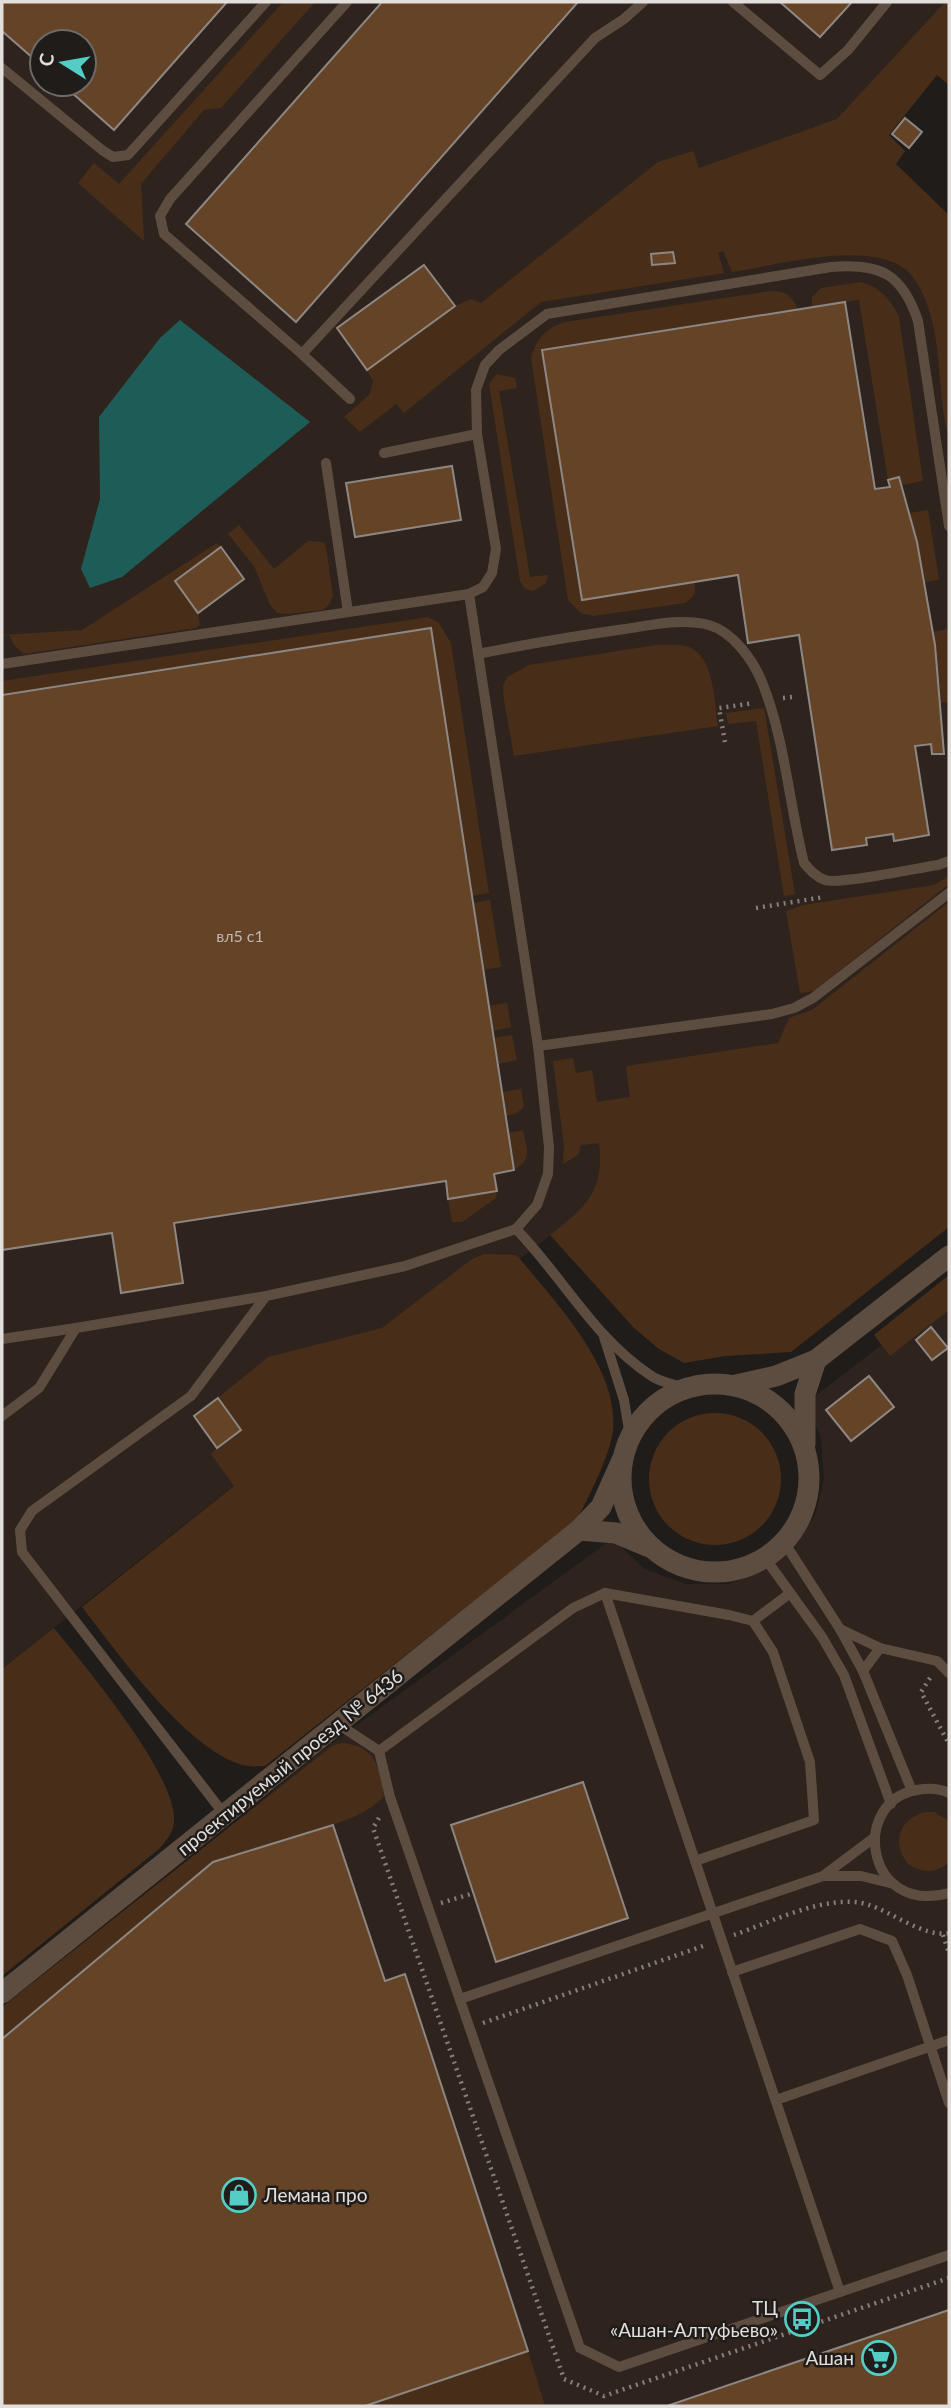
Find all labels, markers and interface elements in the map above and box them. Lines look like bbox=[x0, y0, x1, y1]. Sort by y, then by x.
north arrow bbox=[28, 28, 98, 98]
text: С bbox=[33, 51, 58, 68]
house number: вл5 с1 bbox=[216, 926, 264, 945]
street label: проектируемый проезд № 6436 bbox=[172, 1663, 407, 1860]
shop icon: Лемана про bbox=[220, 2176, 258, 2214]
place label: Лемана про bbox=[263, 2183, 367, 2206]
place label: ТЦ «Ашан-Алтуфьево» bbox=[610, 2296, 778, 2341]
bus stop icon: ТЦ «Ашан-Алтуфьево» bbox=[783, 2300, 821, 2338]
supermarket icon: Ашан bbox=[860, 2339, 898, 2377]
place label: Ашан bbox=[805, 2346, 854, 2369]

